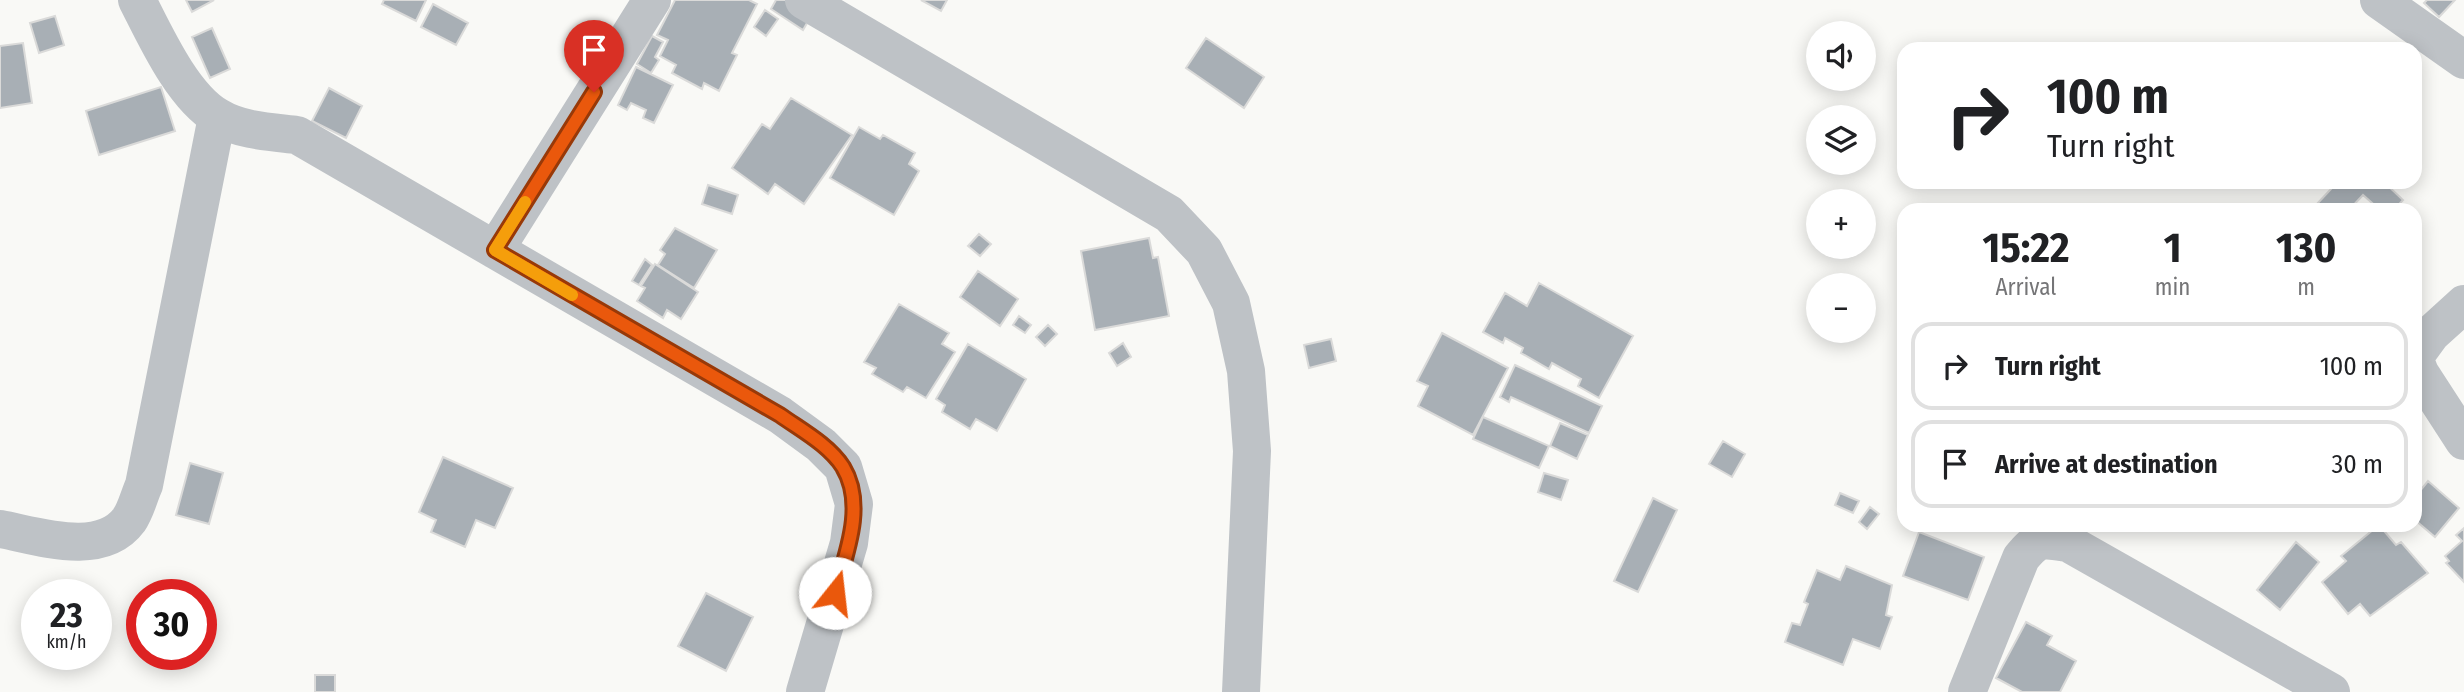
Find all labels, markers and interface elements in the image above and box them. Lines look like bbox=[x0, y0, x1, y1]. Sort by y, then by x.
pin bbox=[564, 20, 624, 92]
map controls bbox=[1806, 21, 1876, 343]
button: sound bbox=[1806, 21, 1876, 91]
icon: arrive bbox=[575, 31, 613, 69]
text: 100 m bbox=[2047, 67, 2169, 126]
icon: right bbox=[1932, 70, 2023, 161]
button: layers bbox=[1806, 105, 1876, 175]
text: Turn right bbox=[2047, 127, 2174, 165]
button: + bbox=[1806, 189, 1876, 259]
text: 15:22 bbox=[1982, 223, 2069, 273]
text: 1 bbox=[2164, 223, 2182, 273]
text: 130 bbox=[2276, 223, 2337, 273]
button: − bbox=[1806, 273, 1876, 343]
text: Arrival bbox=[1995, 273, 2056, 301]
text: min bbox=[2155, 273, 2190, 301]
text: m bbox=[2297, 273, 2315, 301]
icon: right bbox=[1936, 347, 1974, 385]
text: Turn right bbox=[1995, 351, 2101, 382]
text: 100 m bbox=[2320, 351, 2383, 382]
icon: arrive bbox=[1936, 445, 1974, 483]
text: Arrive at destination bbox=[1995, 449, 2218, 480]
text: 30 m bbox=[2332, 449, 2383, 480]
position arrow bbox=[798, 556, 872, 630]
speed limit sign: 30 bbox=[126, 579, 217, 670]
text: 23 bbox=[50, 594, 83, 636]
text: km/h bbox=[46, 631, 87, 653]

